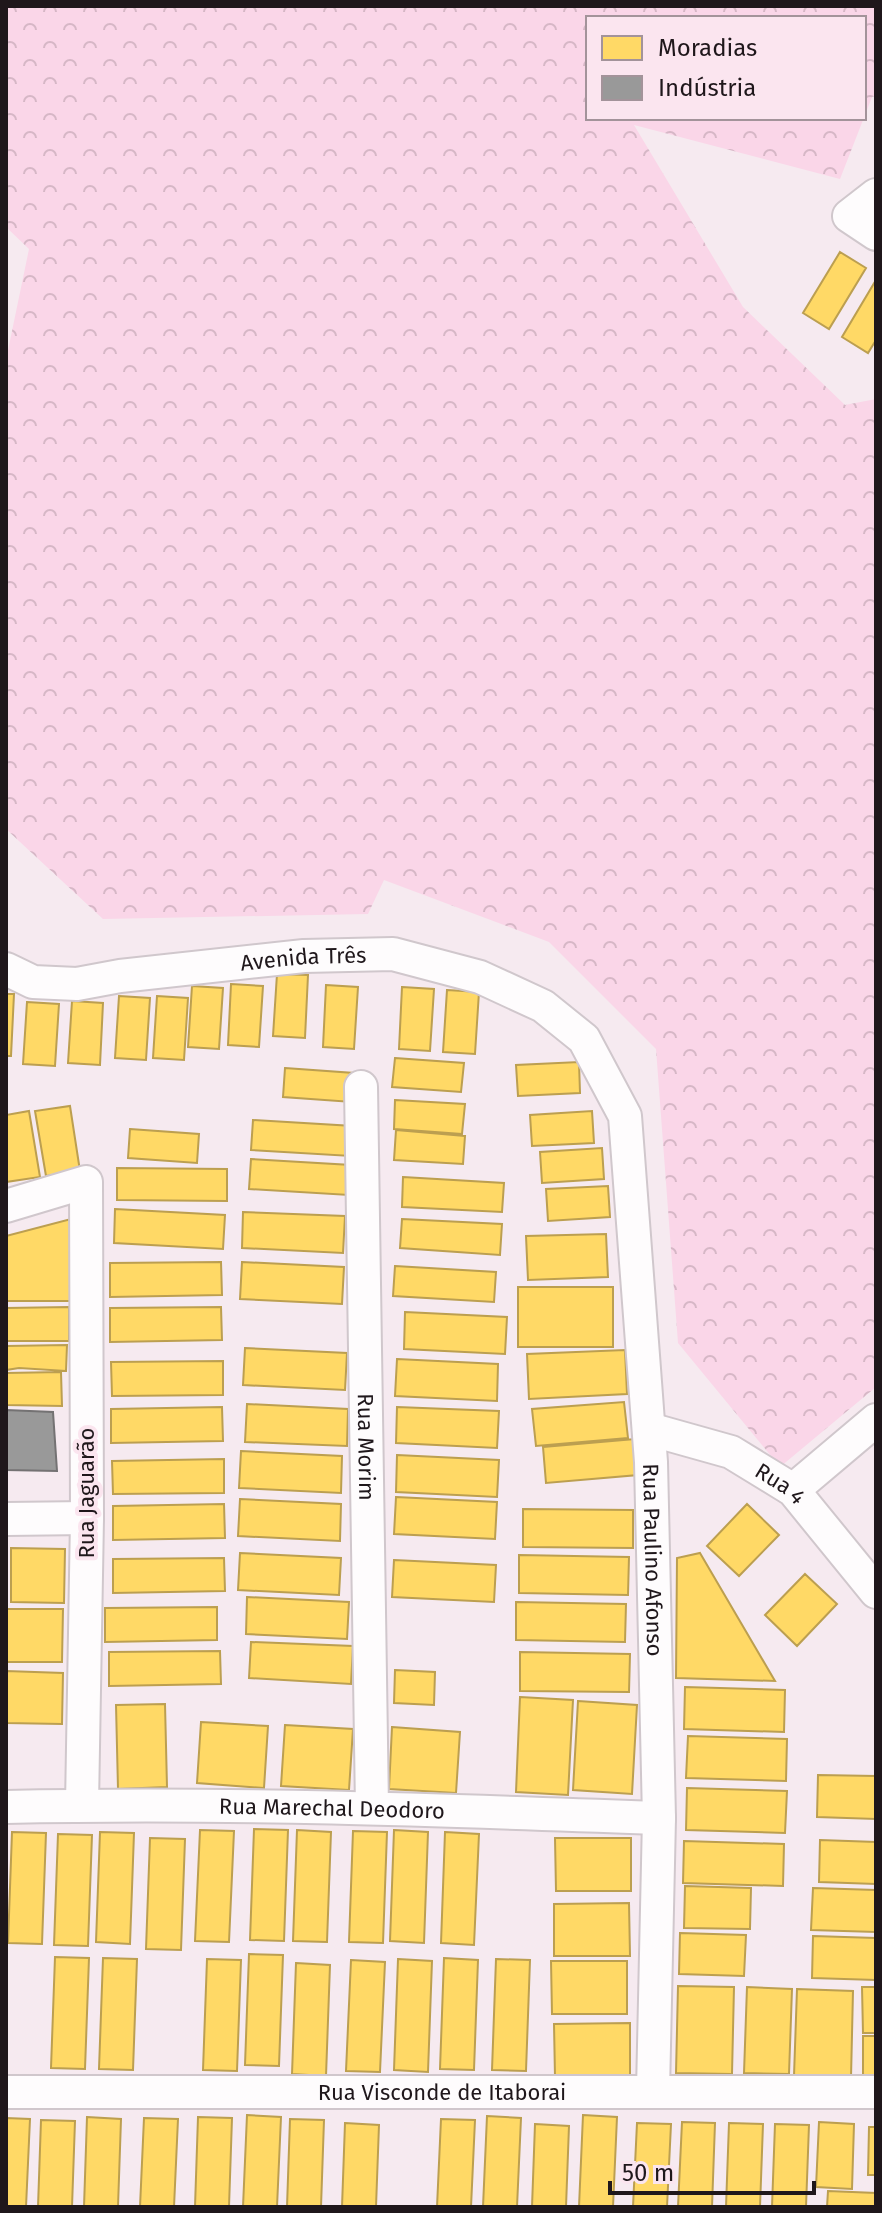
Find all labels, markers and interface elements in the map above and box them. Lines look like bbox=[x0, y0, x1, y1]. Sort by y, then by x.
legend bbox=[586, 16, 866, 120]
text: Moradias bbox=[658, 34, 757, 62]
text: Indústria bbox=[658, 74, 756, 102]
street label: Avenida Três bbox=[239, 941, 367, 976]
street label: Rua Morim bbox=[352, 1393, 381, 1501]
street label: Rua Jaguarão bbox=[73, 1428, 100, 1558]
street label: Rua 4 bbox=[750, 1457, 812, 1510]
street label: Rua Paulino Afonso bbox=[638, 1463, 669, 1657]
street label: Rua Marechal Deodoro bbox=[219, 1792, 445, 1824]
street label: Rua Visconde de Itaborai bbox=[318, 2079, 566, 2106]
scale bar bbox=[610, 2145, 814, 2195]
text: 50 m bbox=[622, 2159, 674, 2187]

